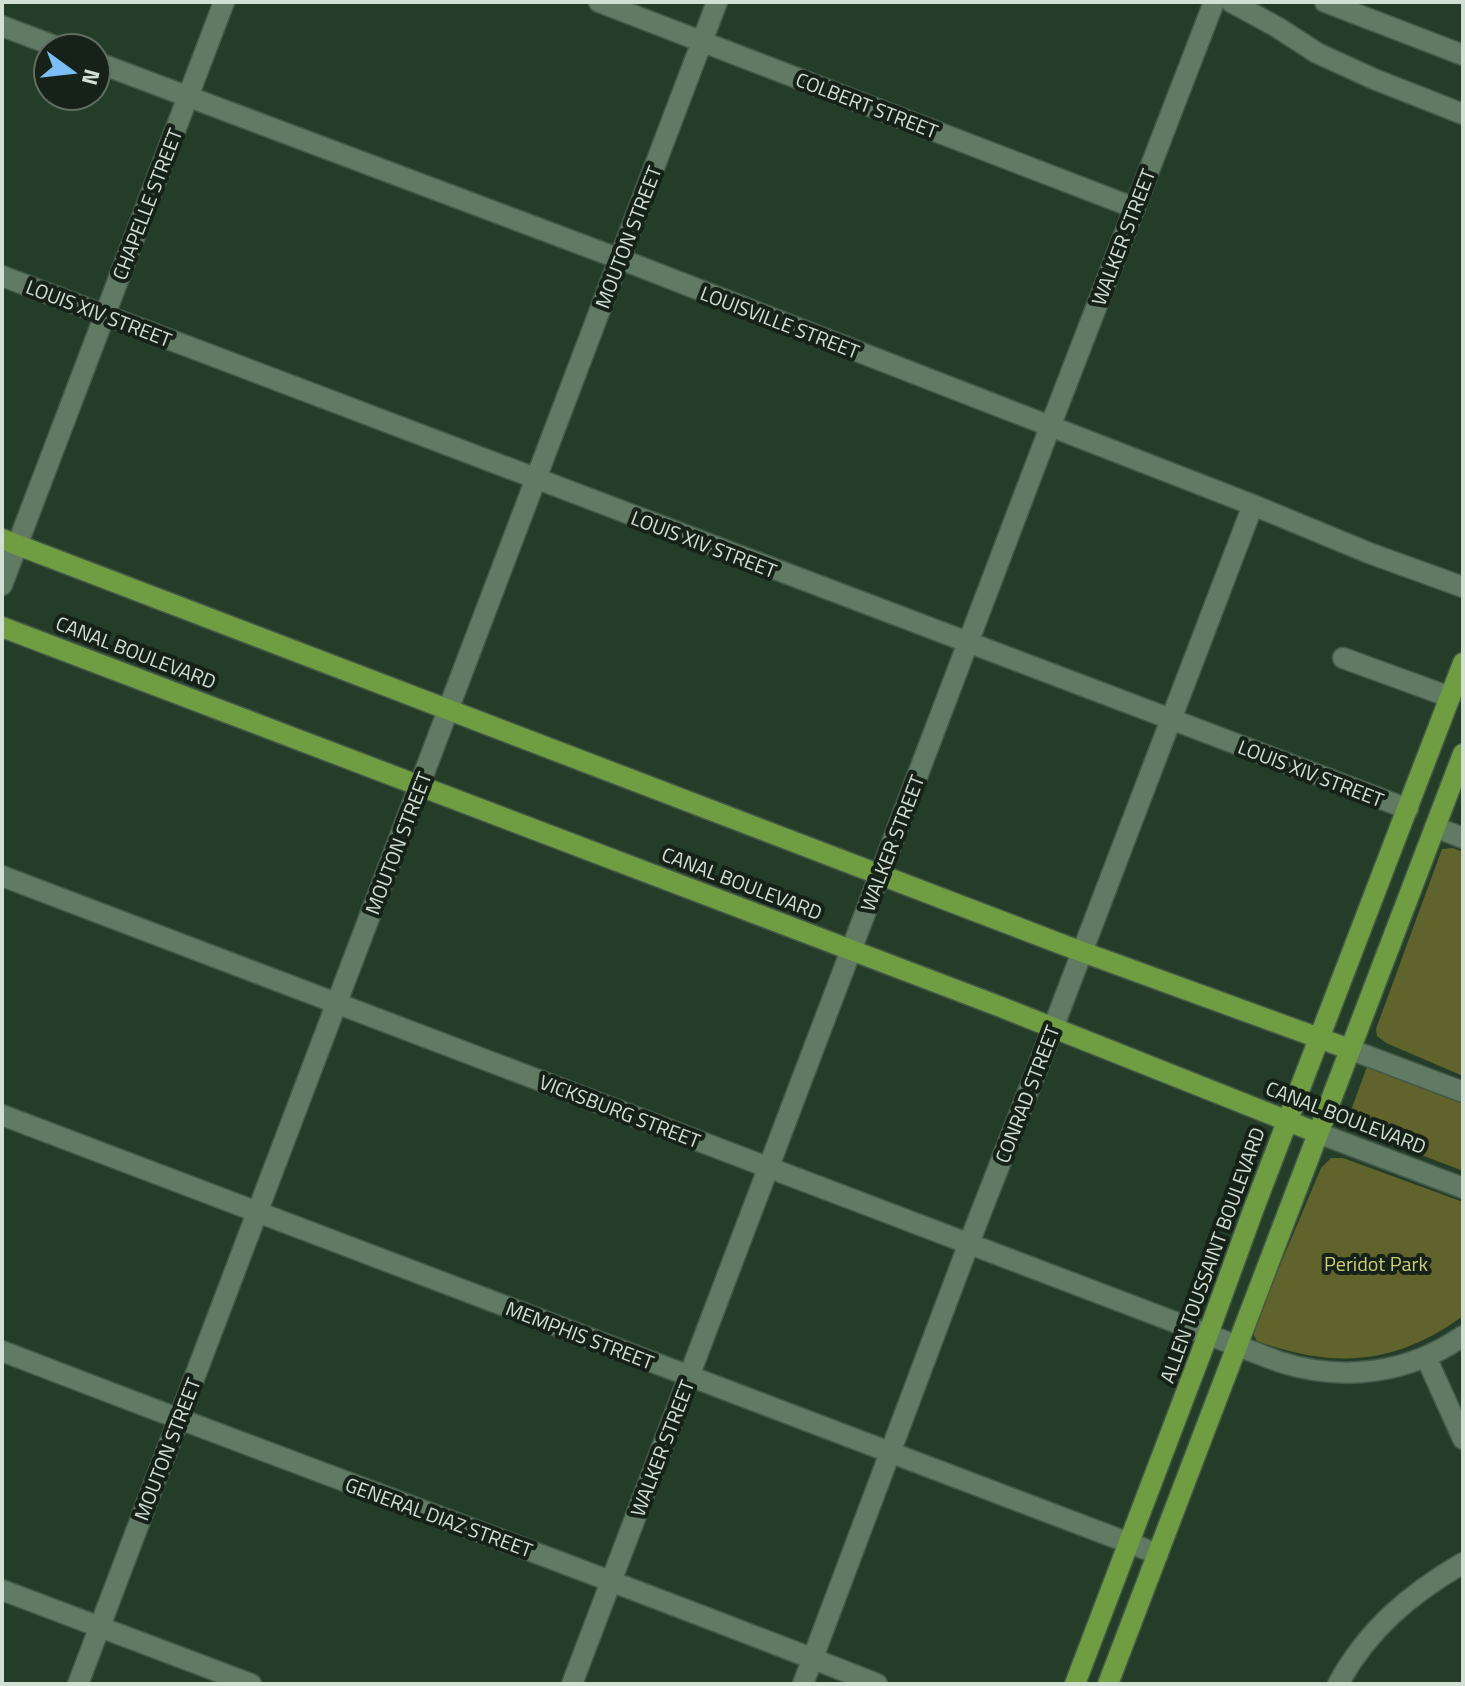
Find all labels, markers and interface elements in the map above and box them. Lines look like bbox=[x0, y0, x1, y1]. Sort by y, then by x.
north arrow bbox=[32, 32, 112, 112]
street label: COLBERT STREET bbox=[791, 64, 943, 147]
text: N bbox=[73, 65, 110, 89]
street label: CHAPELLE STREET bbox=[104, 123, 190, 284]
street label: MOUTON STREET bbox=[587, 161, 670, 313]
street label: WALKER STREET bbox=[1083, 164, 1163, 310]
street label: LOUIS XIV STREET bbox=[22, 271, 177, 355]
street label: LOUISVILLE STREET bbox=[696, 277, 865, 367]
street label: LOUIS XIV STREET bbox=[627, 502, 782, 586]
street label: CANAL BOULEVARD bbox=[51, 607, 221, 697]
street label: LOUIS XIV STREET bbox=[1234, 731, 1389, 815]
street label: MOUTON STREET bbox=[357, 767, 440, 919]
street label: WALKER STREET bbox=[852, 770, 932, 916]
street label: CANAL BOULEVARD bbox=[657, 838, 827, 928]
street label: CONRAD STREET bbox=[987, 1020, 1068, 1167]
street label: VICKSBURG STREET bbox=[535, 1066, 705, 1156]
street label: CANAL BOULEVARD bbox=[1261, 1072, 1431, 1162]
street label: ALLEN TOUSSAINT BOULEVARD bbox=[1151, 1123, 1273, 1387]
park label: Peridot Park bbox=[1324, 1248, 1428, 1279]
street label: MEMPHIS STREET bbox=[501, 1292, 659, 1378]
street label: MOUTON STREET bbox=[126, 1373, 209, 1525]
street label: WALKER STREET bbox=[622, 1375, 702, 1521]
street label: GENERAL DIAZ STREET bbox=[341, 1469, 537, 1565]

